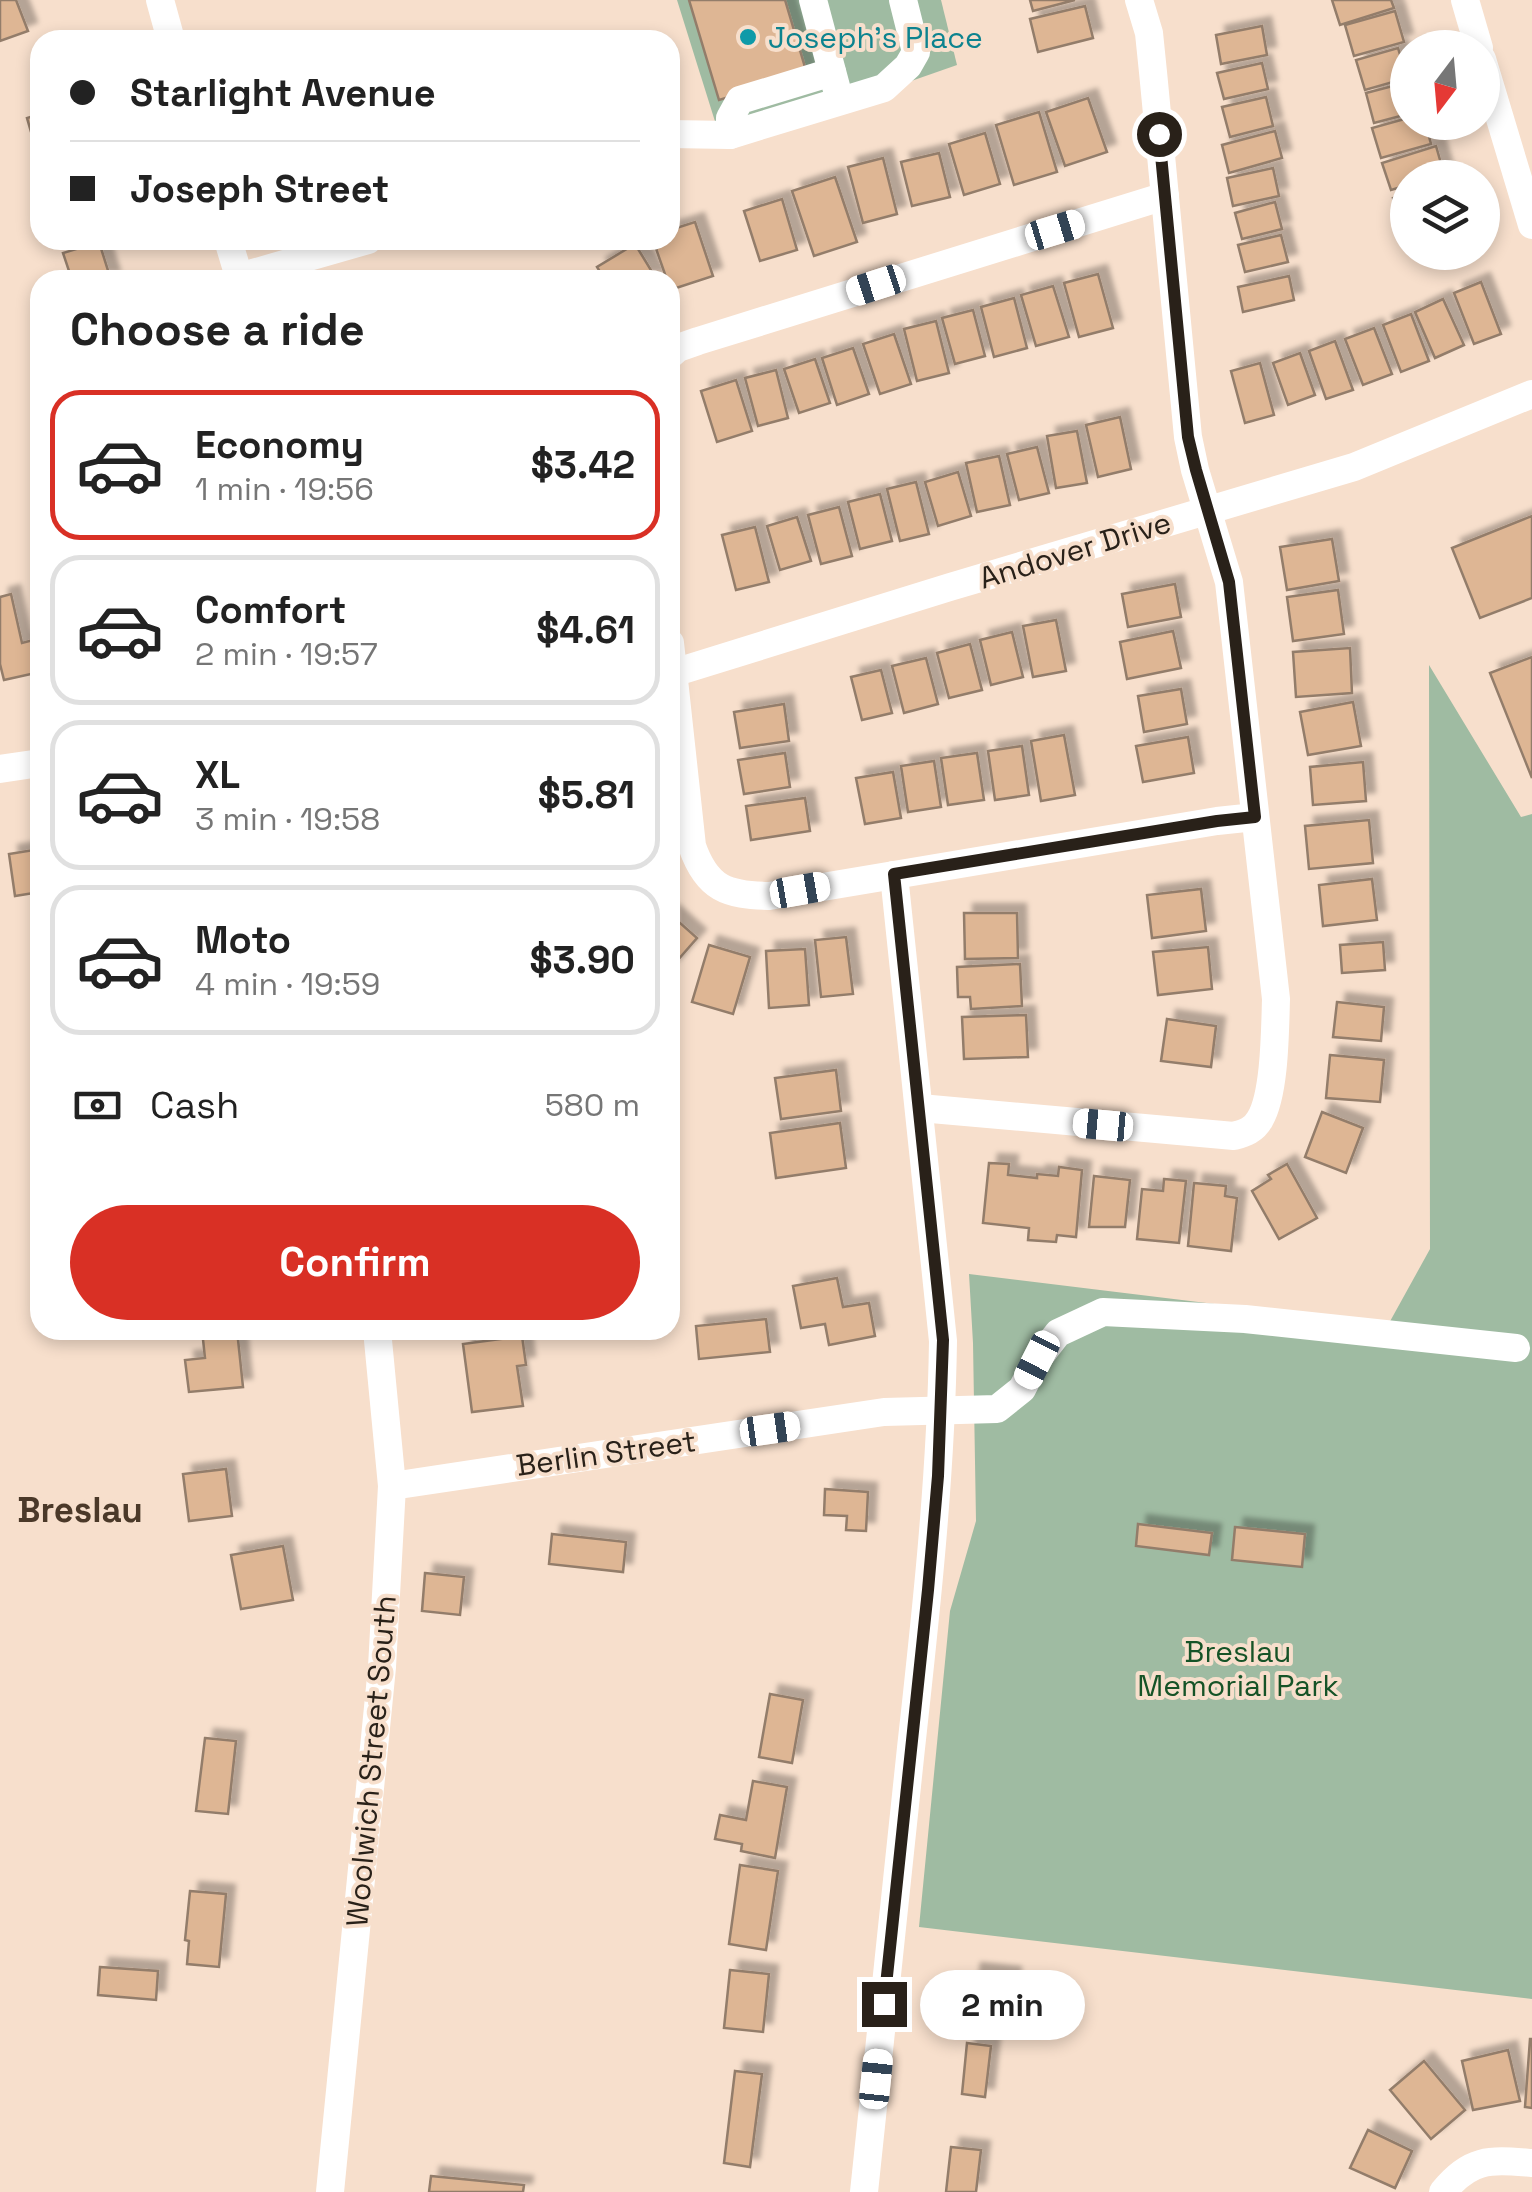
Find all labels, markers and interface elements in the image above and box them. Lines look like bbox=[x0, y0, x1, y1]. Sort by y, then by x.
place label: Joseph's Place bbox=[768, 18, 983, 57]
marker: Joseph's Place bbox=[737, 26, 759, 48]
north arrow bbox=[1390, 30, 1500, 140]
map controls bbox=[1390, 30, 1500, 270]
text: Starlight Avenue bbox=[130, 69, 436, 117]
route start bbox=[1137, 112, 1182, 157]
button: layers bbox=[1390, 160, 1500, 270]
text: Joseph Street bbox=[130, 165, 389, 213]
car bbox=[1022, 207, 1088, 253]
car bbox=[843, 261, 909, 309]
text: Choose a ride bbox=[70, 301, 365, 358]
icon: car bbox=[75, 420, 165, 510]
text: Economy bbox=[195, 421, 364, 469]
text: $3.42 bbox=[531, 441, 635, 489]
text: 1 min · 19:56 bbox=[195, 469, 374, 509]
street label: Andover Drive bbox=[974, 502, 1176, 598]
icon: car bbox=[75, 585, 165, 675]
text: Comfort bbox=[195, 586, 346, 634]
text: $4.61 bbox=[536, 606, 635, 654]
text: 2 min · 19:57 bbox=[195, 634, 378, 674]
icon: car bbox=[75, 750, 165, 840]
text: XL bbox=[195, 751, 240, 799]
text: $5.81 bbox=[538, 771, 635, 819]
text: 3 min · 19:58 bbox=[195, 799, 380, 839]
car bbox=[768, 870, 832, 910]
icon: car bbox=[75, 915, 165, 1005]
text: Moto bbox=[195, 916, 291, 964]
text: $3.90 bbox=[530, 936, 635, 984]
text: 4 min · 19:59 bbox=[195, 964, 380, 1004]
icon: cash bbox=[70, 1078, 125, 1133]
text: Cash bbox=[150, 1081, 239, 1129]
text: 580 m bbox=[545, 1085, 640, 1125]
car bbox=[1072, 1107, 1134, 1143]
button: Confirm bbox=[70, 1205, 640, 1320]
car bbox=[1010, 1326, 1064, 1394]
car bbox=[738, 1410, 802, 1448]
street label: Berlin Street bbox=[513, 1421, 699, 1485]
district label: Breslau bbox=[17, 1488, 143, 1532]
street label: Woolwich Street South bbox=[337, 1594, 405, 1928]
park label: Breslau Memorial Park bbox=[1137, 1632, 1339, 1705]
callout: 2 min bbox=[919, 1969, 1084, 2039]
route end bbox=[862, 1982, 907, 2027]
text: 2 min bbox=[961, 1985, 1044, 2025]
car bbox=[858, 2048, 894, 2110]

